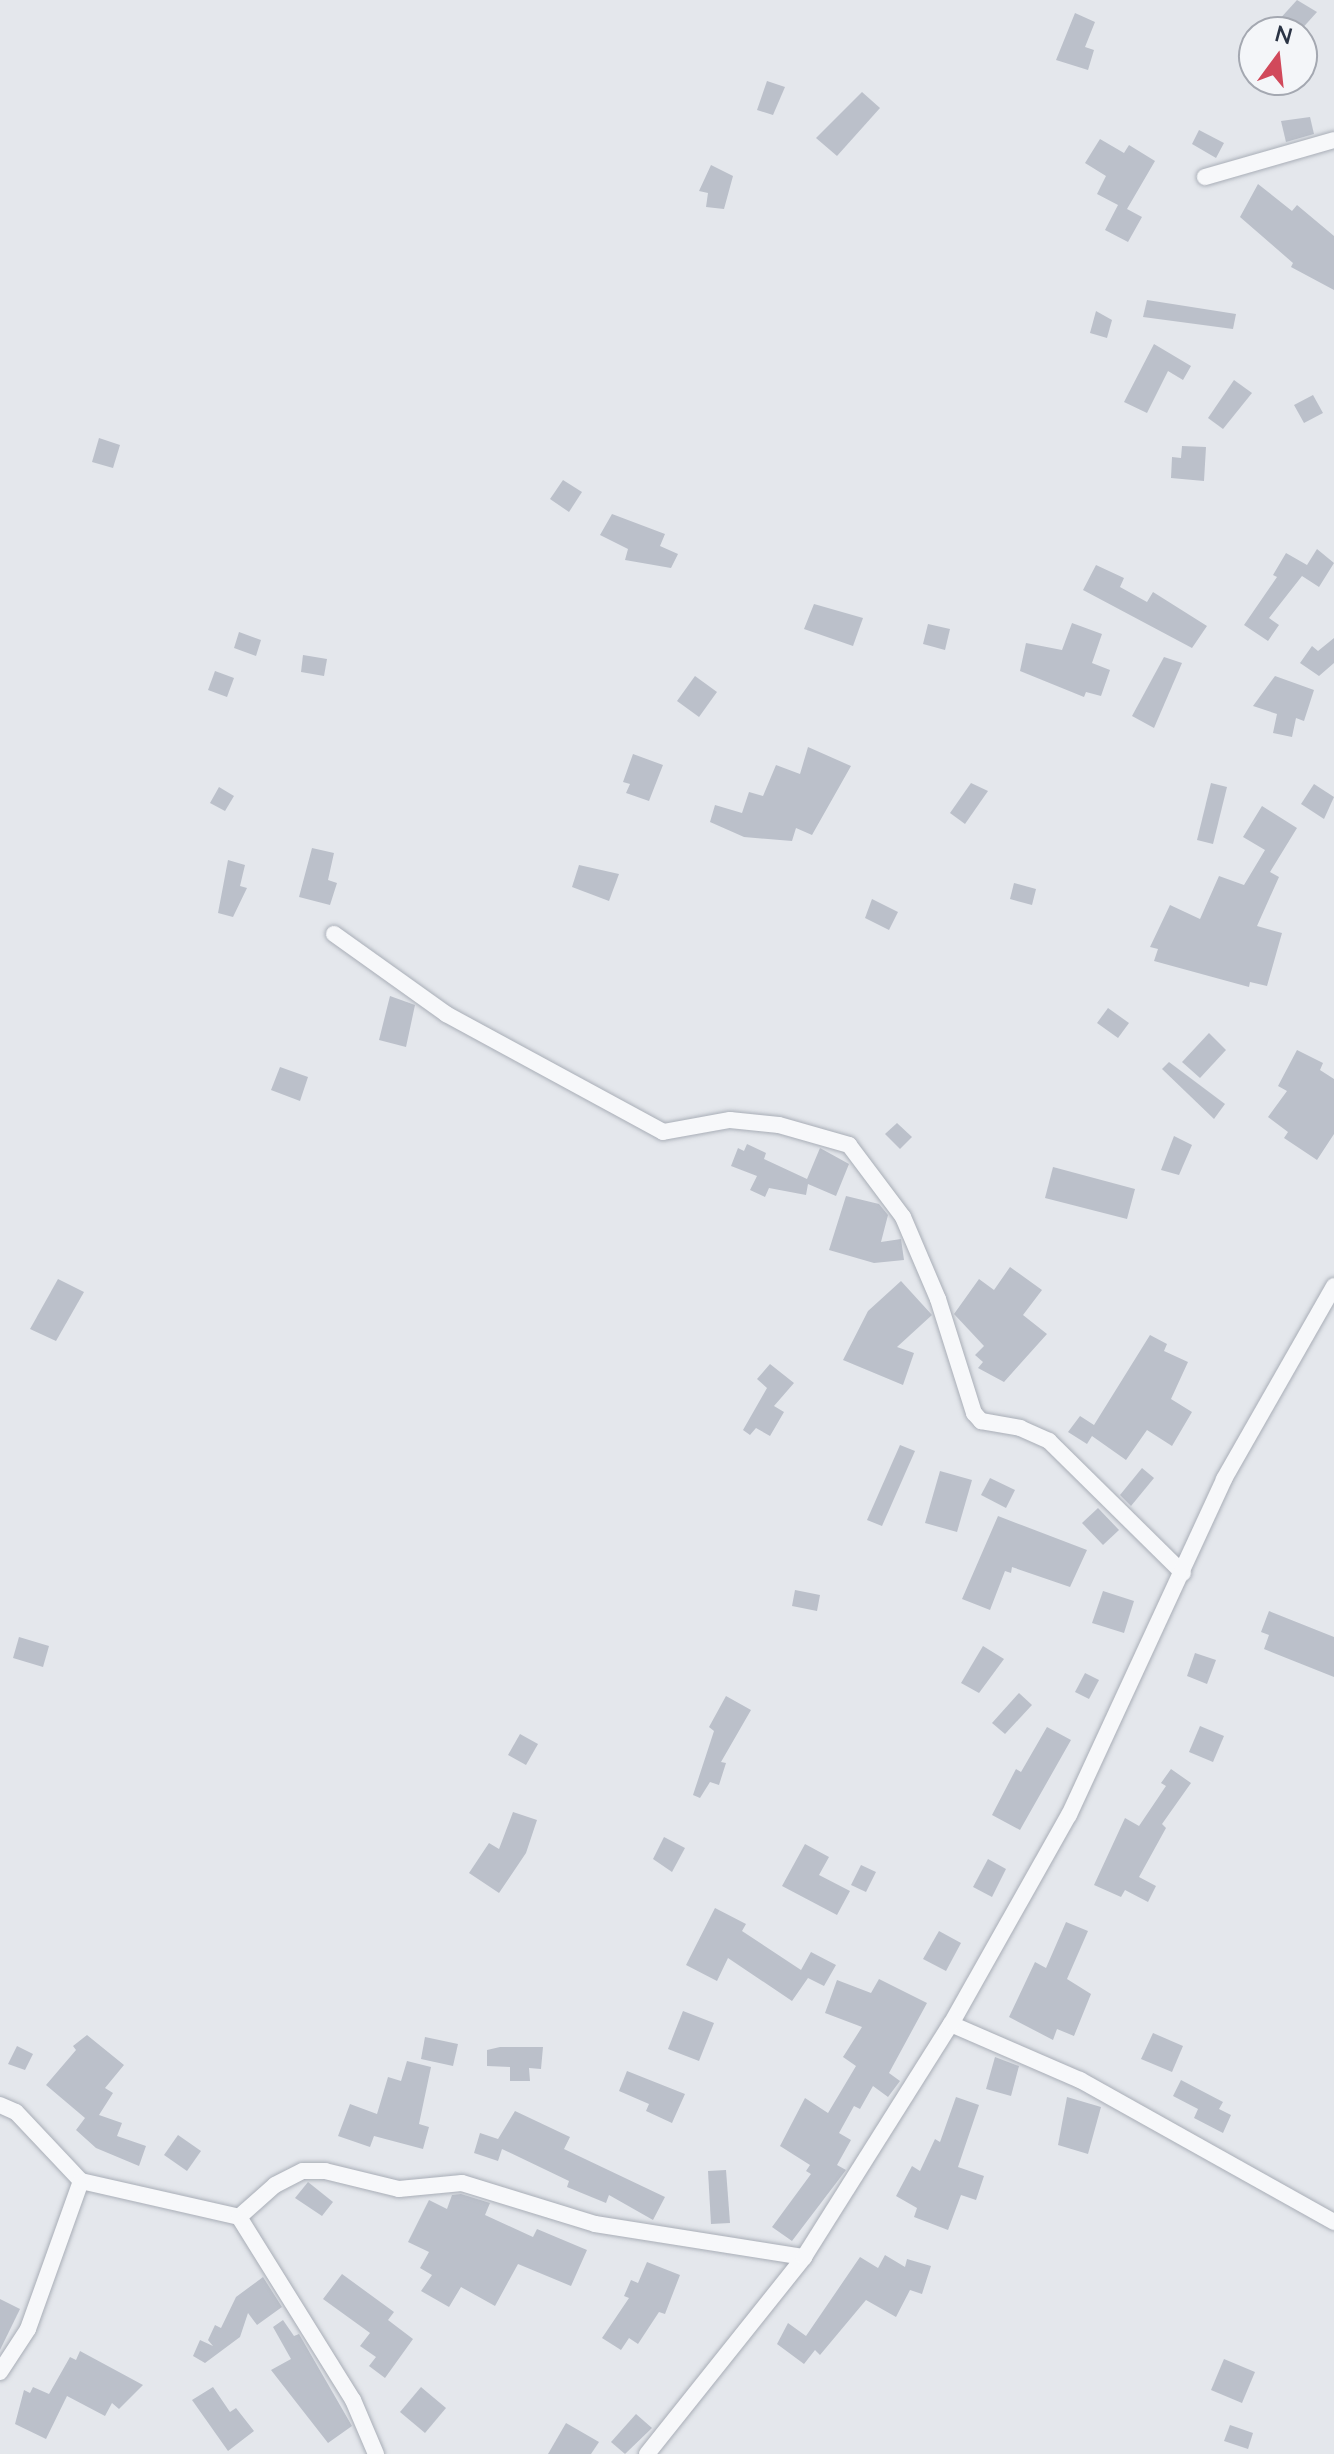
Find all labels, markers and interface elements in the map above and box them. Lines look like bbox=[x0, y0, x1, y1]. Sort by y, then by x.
north arrow bbox=[1238, 16, 1318, 96]
text: N bbox=[1272, 19, 1295, 49]

